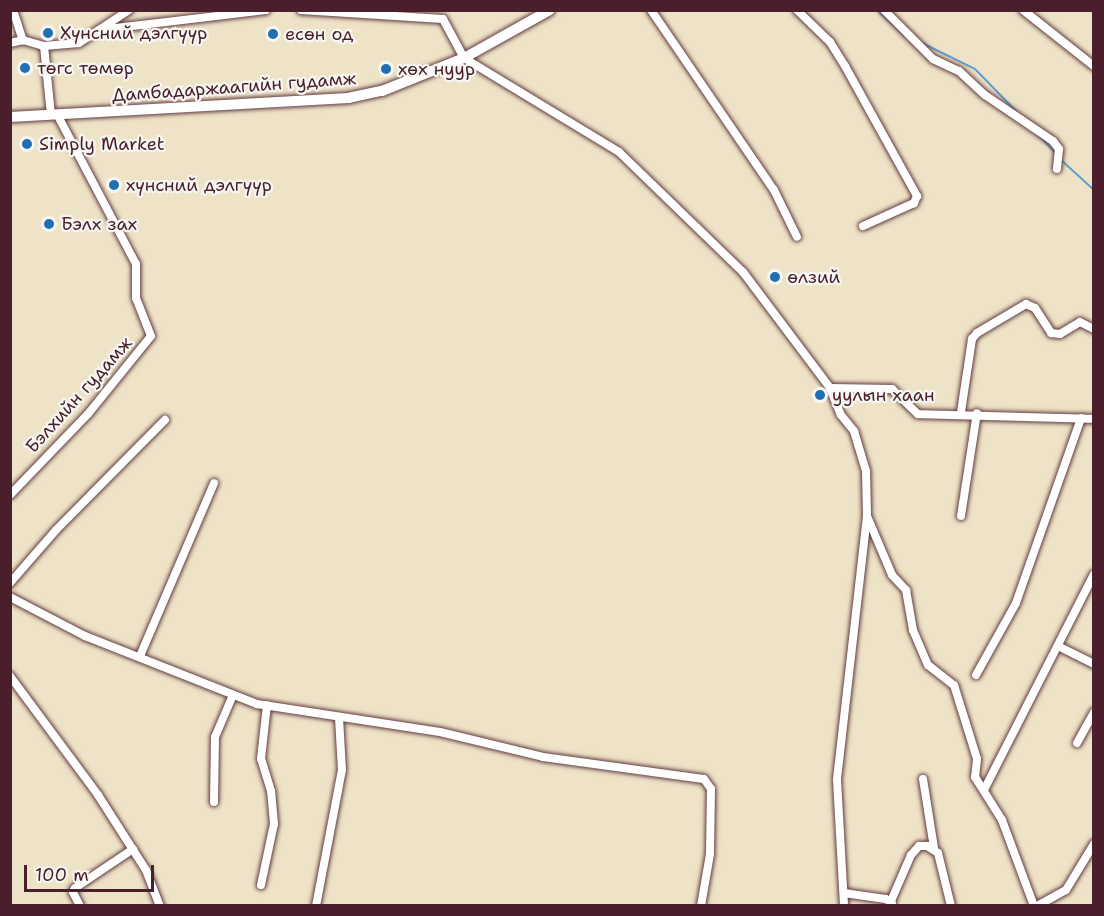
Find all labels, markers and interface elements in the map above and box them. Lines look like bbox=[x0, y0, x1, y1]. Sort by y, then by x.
place label: Хүнсний дэлгүүр bbox=[60, 22, 207, 44]
place label: есөн од bbox=[285, 23, 353, 45]
marker: Хүнсний дэлгүүр bbox=[41, 26, 55, 40]
marker: есөн од bbox=[266, 27, 280, 41]
place label: төгс төмөр bbox=[37, 57, 134, 79]
place label: хөх нуур bbox=[398, 58, 475, 80]
marker: төгс төмөр bbox=[18, 61, 32, 75]
marker: хөх нуур bbox=[379, 62, 393, 76]
street label: Дамбадаржаагийн гудамж bbox=[111, 68, 357, 106]
place label: Simply Market bbox=[39, 133, 164, 155]
marker: Simply Market bbox=[20, 137, 34, 151]
place label: хүнсний дэлгүүр bbox=[126, 174, 272, 196]
marker: хүнсний дэлгүүр bbox=[107, 178, 121, 192]
place label: Бэлх зах bbox=[61, 213, 137, 235]
marker: Бэлх зах bbox=[42, 217, 56, 231]
place label: өлзий bbox=[787, 266, 840, 288]
marker: өлзий bbox=[768, 270, 782, 284]
street label: Бэлхийн гудамж bbox=[21, 333, 137, 457]
place label: уулын хаан bbox=[832, 384, 935, 406]
marker: уулын хаан bbox=[813, 388, 827, 402]
scale bar bbox=[27, 853, 158, 891]
text: 100 m bbox=[35, 863, 89, 887]

